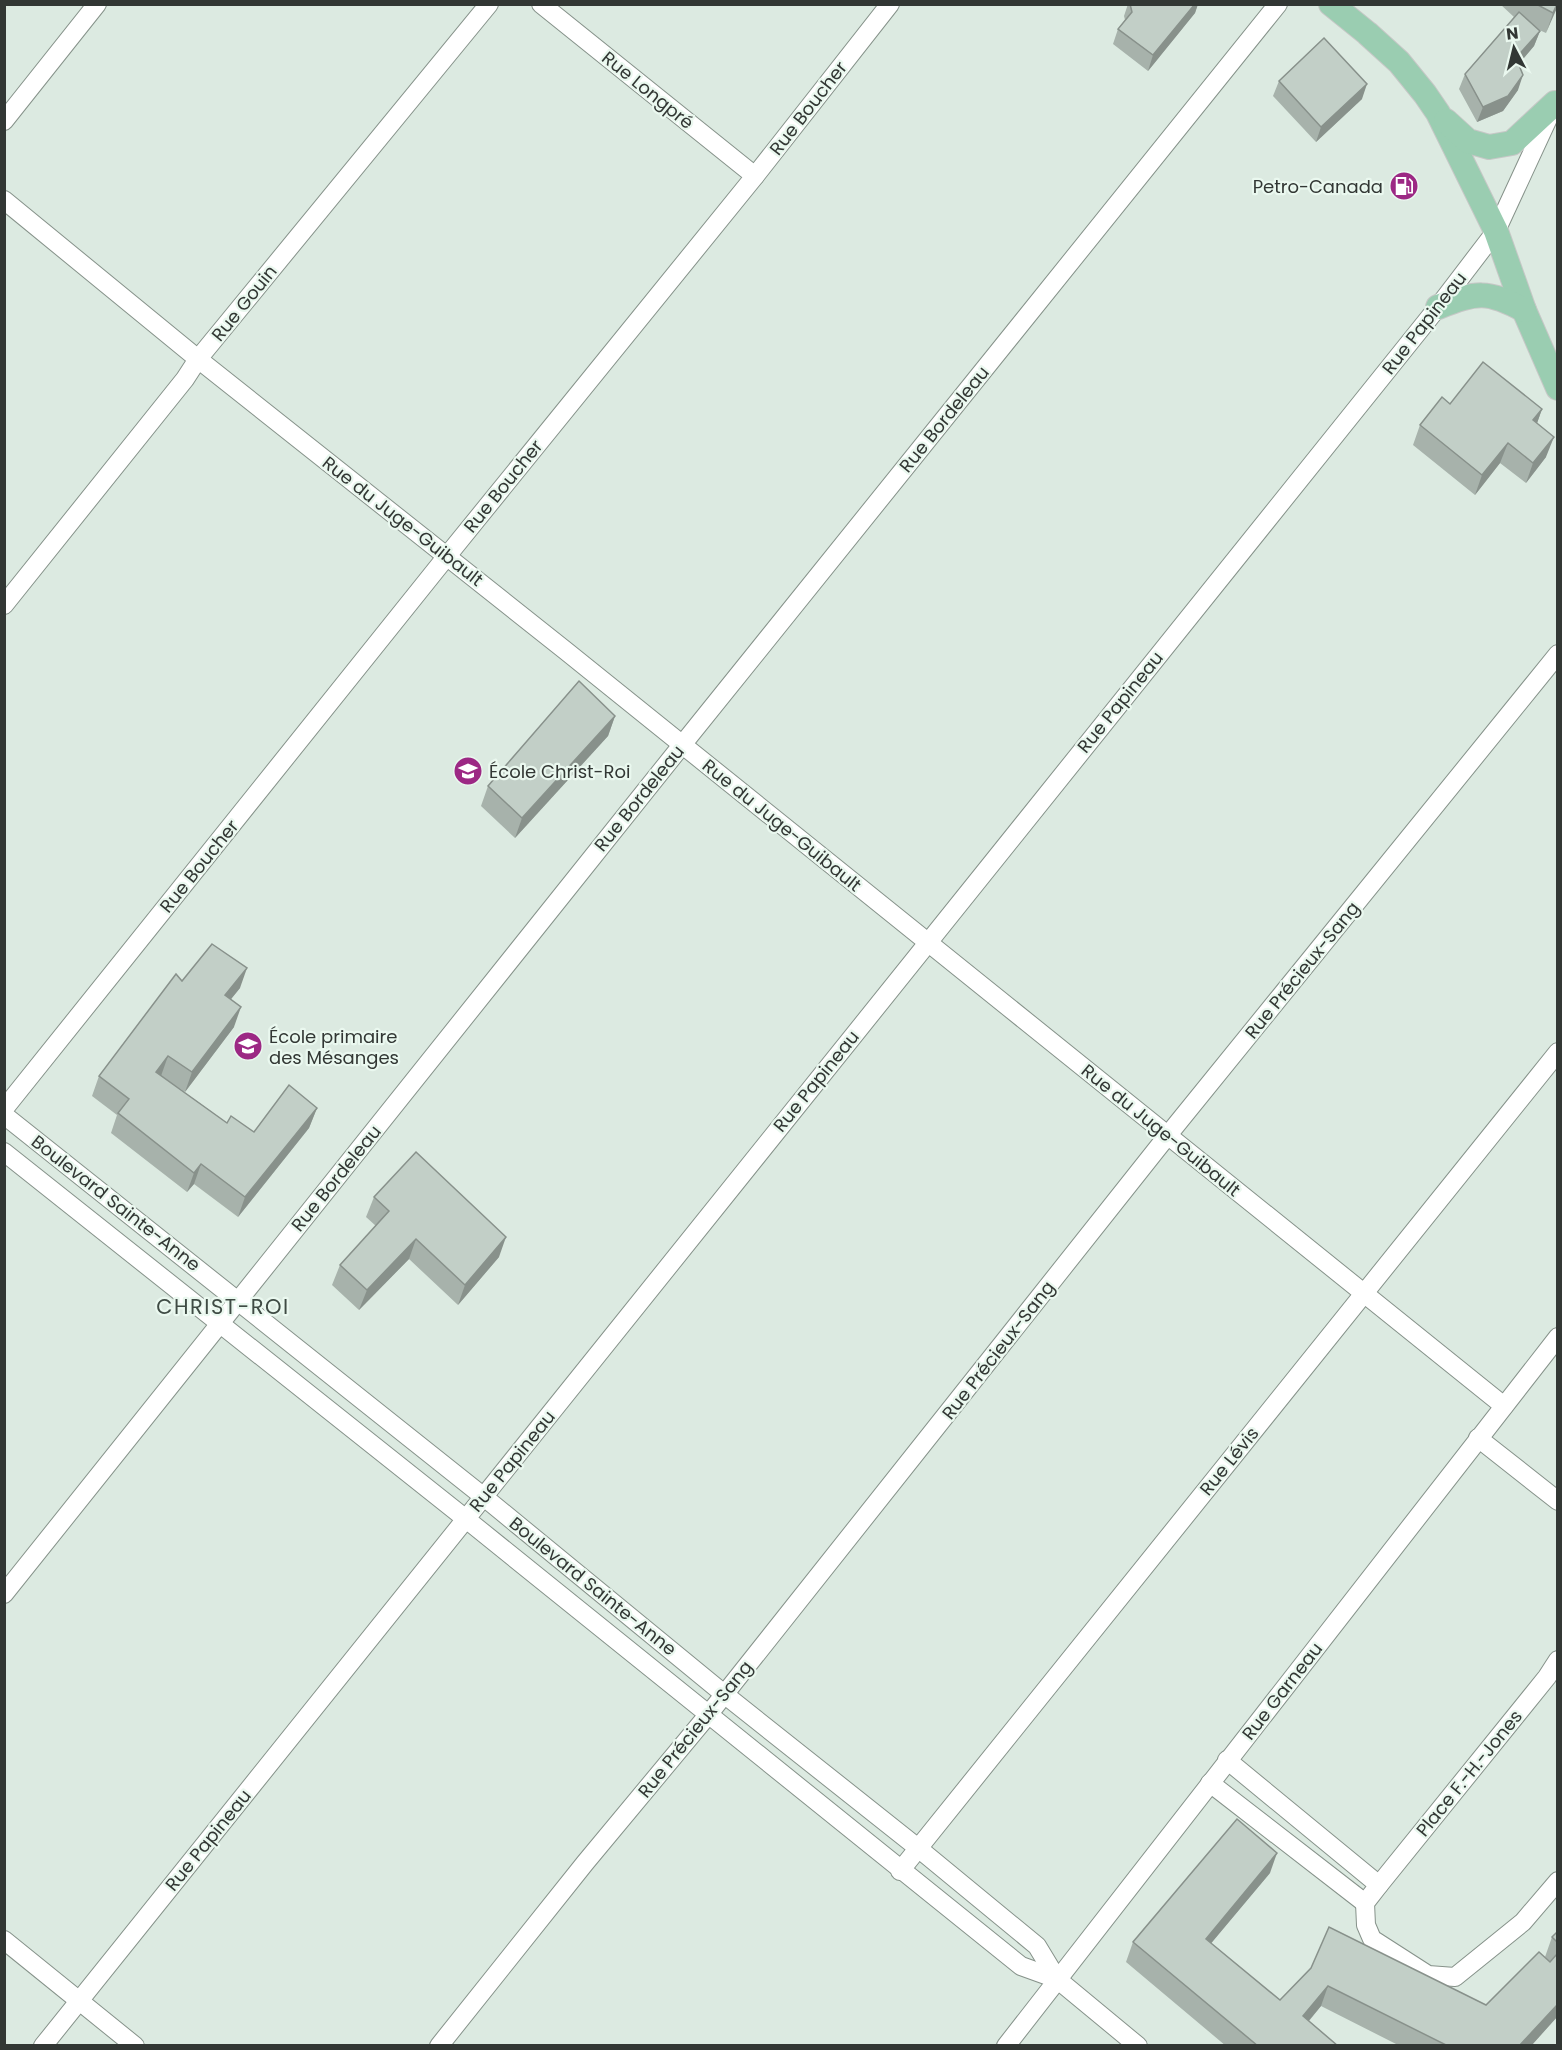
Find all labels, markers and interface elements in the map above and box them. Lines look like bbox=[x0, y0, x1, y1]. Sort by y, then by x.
north arrow bbox=[1484, 18, 1544, 78]
text: N bbox=[1505, 21, 1520, 46]
street label: Rue Longpré bbox=[597, 45, 699, 135]
street label: Rue Boucher bbox=[763, 56, 853, 160]
fuel station icon: Petro-Canada bbox=[1388, 170, 1420, 202]
place label: Petro-Canada bbox=[1253, 174, 1383, 199]
street label: Rue Gouin bbox=[206, 260, 282, 346]
street label: Rue Papineau bbox=[1376, 266, 1472, 380]
street label: Rue Bordeleau bbox=[893, 360, 995, 478]
street label: Rue Boucher bbox=[458, 434, 548, 538]
street label: Rue du Juge-Guibault bbox=[317, 450, 489, 592]
street label: Rue Papineau bbox=[1071, 646, 1169, 758]
street label: Rue Bordeleau bbox=[588, 739, 690, 857]
street label: Rue du Juge-Guibault bbox=[697, 753, 867, 897]
school or university icon: École Christ-Roi bbox=[452, 755, 484, 787]
place label: École Christ-Roi bbox=[489, 759, 630, 784]
street label: Rue Boucher bbox=[154, 814, 244, 918]
street label: Rue Précieux-Sang bbox=[1239, 896, 1365, 1044]
place label: École primaire des Mésanges bbox=[269, 1024, 399, 1070]
street label: Rue Papineau bbox=[767, 1025, 865, 1137]
school or university icon: École primaire des Mésanges bbox=[232, 1030, 264, 1062]
street label: Rue du Juge-Guibault bbox=[1076, 1058, 1246, 1202]
street label: Rue Bordeleau bbox=[285, 1119, 387, 1237]
street label: Boulevard Sainte-Anne bbox=[26, 1129, 206, 1277]
street label: Rue Précieux-Sang bbox=[936, 1275, 1060, 1425]
district label: CHRIST-ROI bbox=[156, 1292, 290, 1321]
street label: Rue Papineau bbox=[463, 1405, 561, 1517]
street label: Rue Lévis bbox=[1194, 1422, 1264, 1500]
street label: Boulevard Sainte-Anne bbox=[504, 1511, 682, 1661]
street label: Rue Garneau bbox=[1236, 1637, 1328, 1745]
street label: Rue Précieux-Sang bbox=[632, 1655, 758, 1803]
street label: Place F.-H.-Jones bbox=[1410, 1705, 1528, 1841]
street label: Rue Papineau bbox=[159, 1784, 257, 1896]

